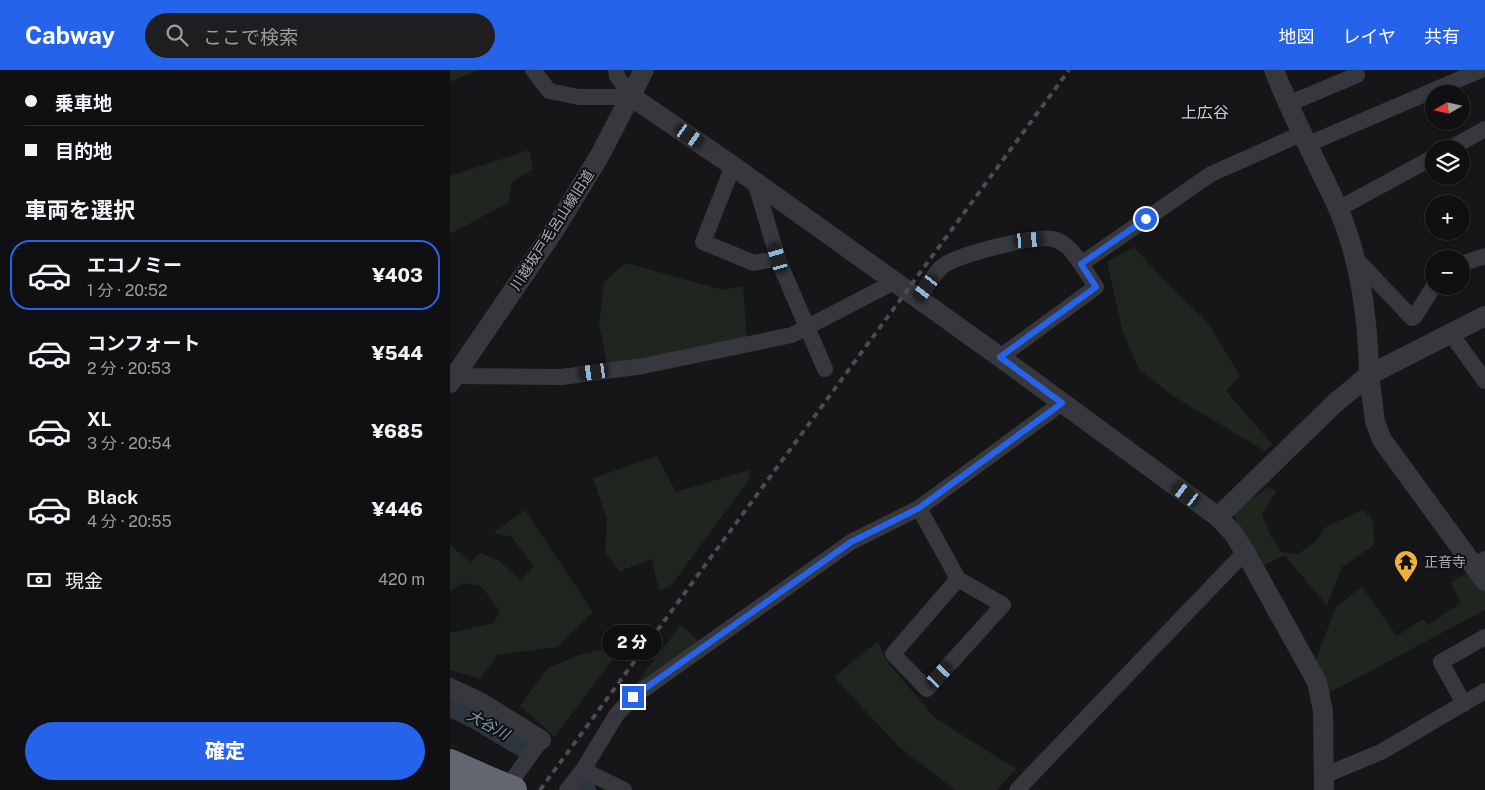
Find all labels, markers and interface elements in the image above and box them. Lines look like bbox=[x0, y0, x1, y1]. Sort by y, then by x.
search box bbox=[145, 13, 495, 58]
text: Cabway bbox=[25, 21, 115, 49]
icon: search bbox=[163, 21, 191, 49]
text: ここで検索 bbox=[203, 26, 298, 48]
text: 地図 bbox=[1279, 26, 1315, 47]
text: レイヤ bbox=[1343, 26, 1396, 47]
text: 共有 bbox=[1424, 26, 1460, 47]
north arrow bbox=[1425, 85, 1470, 130]
map controls bbox=[1425, 85, 1470, 295]
text: 乗車地 bbox=[55, 92, 112, 114]
district label: 上広谷 bbox=[1181, 103, 1229, 122]
car bbox=[673, 121, 706, 151]
text: 目的地 bbox=[55, 140, 112, 162]
button: layers bbox=[1425, 140, 1470, 185]
street label: 川越坂戸毛呂山線旧道 bbox=[507, 167, 597, 293]
button: + bbox=[1425, 195, 1470, 240]
text: 車両を選択 bbox=[25, 197, 135, 223]
route start bbox=[1135, 208, 1157, 230]
car bbox=[1013, 231, 1044, 249]
car bbox=[766, 242, 789, 274]
button: − bbox=[1425, 250, 1470, 295]
icon: car bbox=[27, 253, 72, 298]
text: エコノミー bbox=[87, 254, 182, 276]
text: ¥403 bbox=[372, 264, 423, 286]
car bbox=[910, 272, 941, 304]
text: 1 分 · 20:52 bbox=[87, 281, 167, 300]
icon: car bbox=[27, 331, 72, 376]
text: コンフォート bbox=[87, 332, 200, 354]
text: ¥544 bbox=[372, 342, 423, 364]
text: 2 分 · 20:53 bbox=[87, 359, 171, 378]
car bbox=[578, 362, 609, 382]
text: XL bbox=[87, 408, 112, 430]
icon: car bbox=[27, 409, 72, 454]
text: ¥685 bbox=[371, 420, 423, 442]
text: 3 分 · 20:54 bbox=[87, 434, 172, 453]
car bbox=[1169, 479, 1202, 509]
text: Black bbox=[87, 486, 138, 508]
icon: car bbox=[27, 487, 72, 532]
text: ¥446 bbox=[372, 498, 423, 520]
text: 4 分 · 20:55 bbox=[87, 512, 172, 531]
temple icon: 正音寺 bbox=[1393, 549, 1419, 583]
place label: 正音寺 bbox=[1424, 554, 1466, 570]
icon: cash bbox=[25, 566, 53, 594]
text: 現金 bbox=[65, 570, 103, 592]
text: 420 m bbox=[378, 570, 425, 589]
callout: 2 分 bbox=[603, 624, 663, 660]
text: 2 分 bbox=[617, 633, 647, 652]
car bbox=[924, 659, 955, 691]
route end bbox=[622, 686, 644, 708]
water label: 大谷川 bbox=[464, 706, 514, 744]
button: 確定 bbox=[25, 722, 425, 780]

